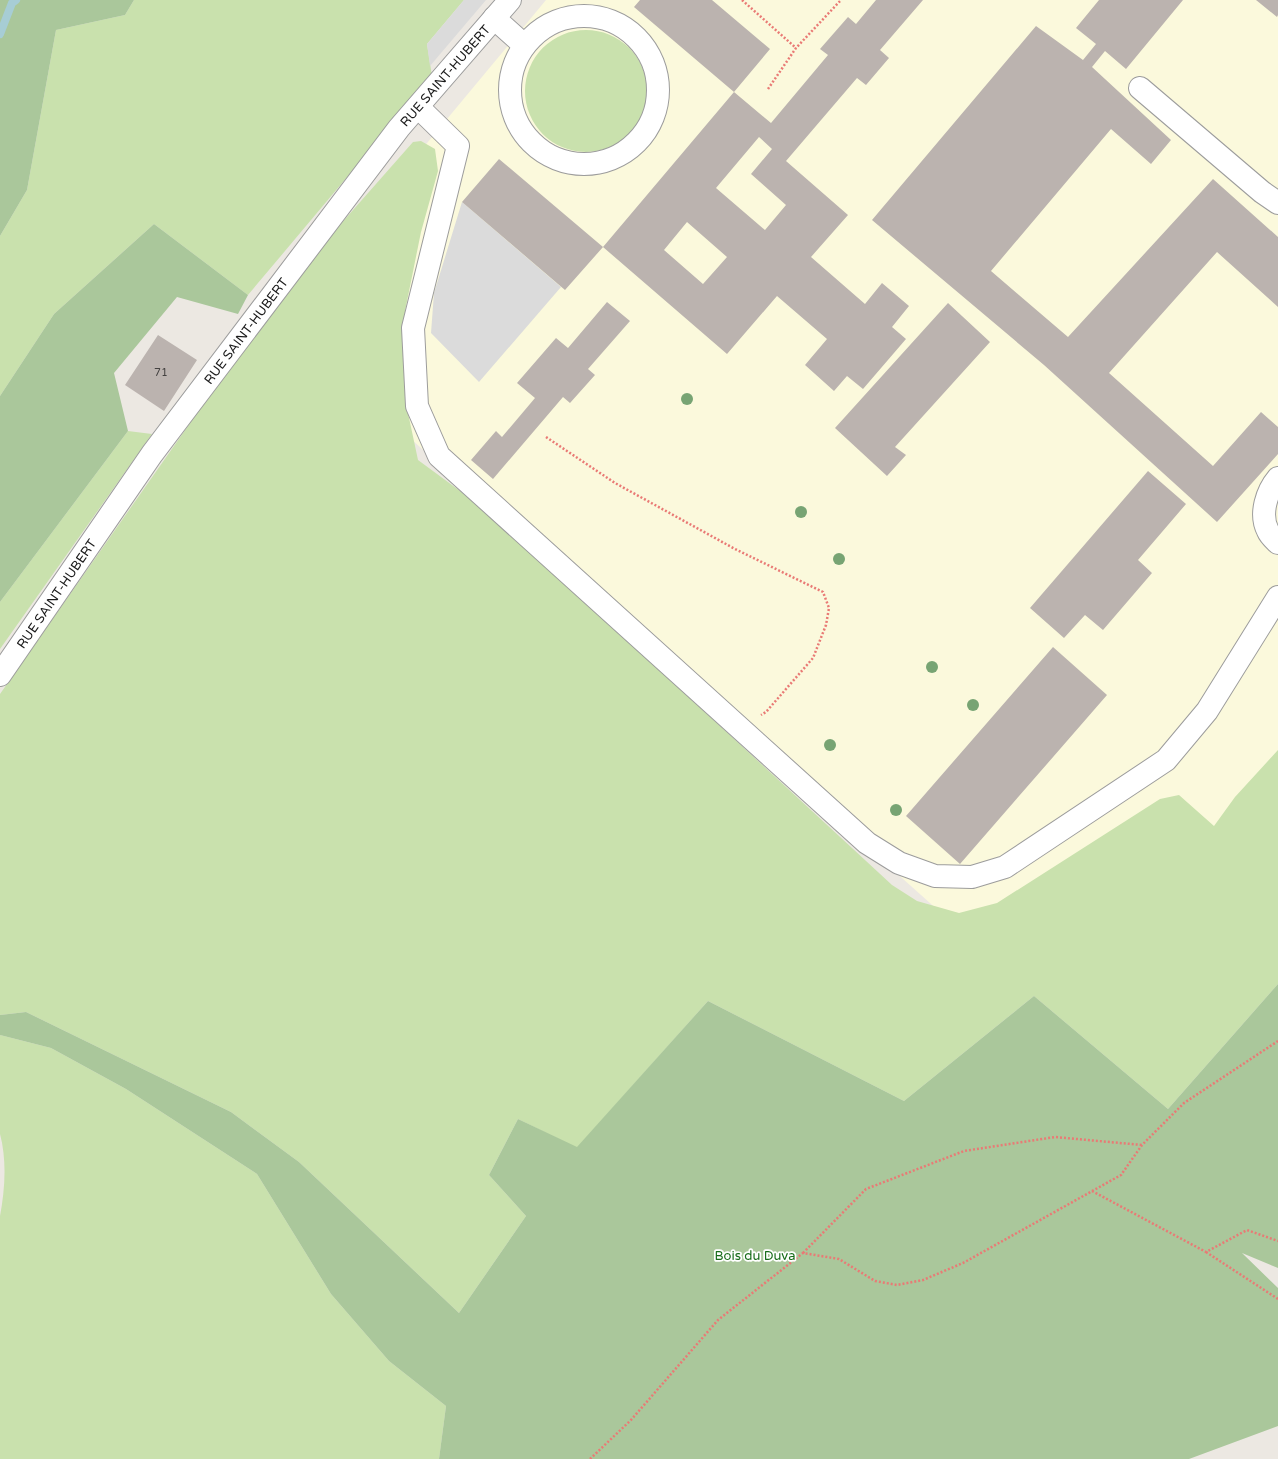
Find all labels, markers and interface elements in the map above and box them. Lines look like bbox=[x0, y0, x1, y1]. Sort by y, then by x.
street label: RUE SAINT-HUBERT bbox=[397, 22, 494, 130]
street label: RUE SAINT-HUBERT bbox=[201, 275, 292, 388]
house number: 71 bbox=[154, 366, 168, 379]
street label: RUE SAINT-HUBERT bbox=[14, 536, 100, 652]
park label: Bois du Duva bbox=[715, 1248, 795, 1264]

